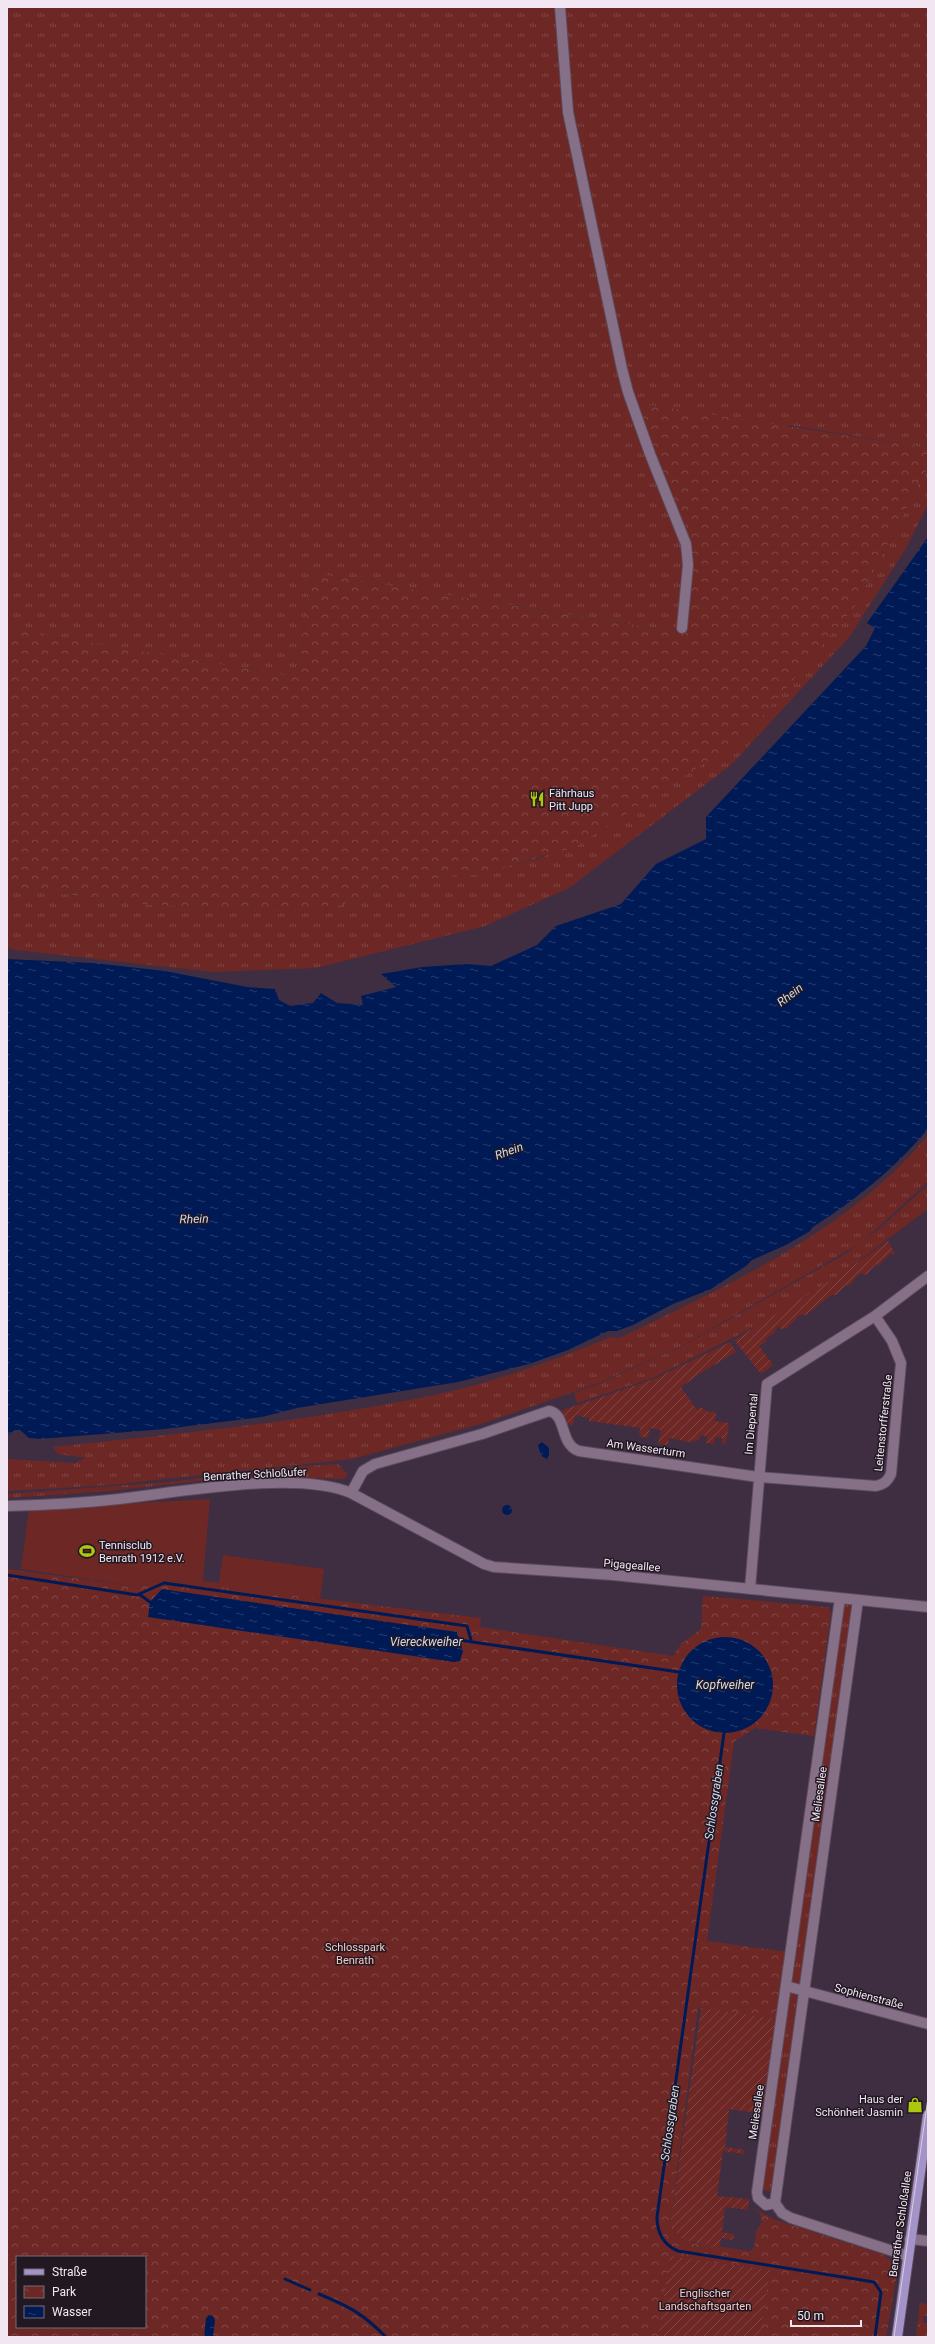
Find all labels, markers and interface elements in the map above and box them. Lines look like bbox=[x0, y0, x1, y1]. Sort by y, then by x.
place label: Fährhaus Pitt Jupp bbox=[549, 787, 595, 813]
restaurant icon: Fährhaus Pitt Jupp bbox=[528, 790, 546, 808]
water label: Rhein bbox=[774, 981, 806, 1009]
water label: Rhein bbox=[493, 1139, 525, 1163]
water label: Rhein bbox=[179, 1212, 209, 1226]
street label: Leitenstorfferstraße bbox=[872, 1374, 895, 1472]
street label: Im Diepental bbox=[742, 1393, 761, 1455]
street label: Am Wasserturm bbox=[606, 1437, 686, 1460]
street label: Benrather Schloßufer bbox=[203, 1465, 307, 1484]
place label: Tennisclub Benrath 1912 e.V. bbox=[99, 1539, 185, 1565]
sports icon: Tennisclub Benrath 1912 e.V. bbox=[78, 1542, 96, 1560]
street label: Pigageallee bbox=[603, 1557, 661, 1574]
water label: Viereckweiher bbox=[390, 1635, 463, 1649]
water label: Kopfweiher bbox=[696, 1678, 755, 1692]
water label: Schlossgraben bbox=[702, 1763, 726, 1841]
street label: Meliesallee bbox=[809, 1766, 830, 1822]
park label: Schlosspark Benrath bbox=[325, 1941, 385, 1967]
street label: Sophienstraße bbox=[833, 1981, 905, 2012]
water label: Schlossgraben bbox=[658, 2084, 682, 2162]
street label: Meliesallee bbox=[746, 2084, 767, 2140]
place label: Haus der Schönheit Jasmin bbox=[815, 2093, 903, 2119]
shop icon: Haus der Schönheit Jasmin bbox=[906, 2096, 924, 2114]
street label: Benrather Schloßallee bbox=[887, 2170, 914, 2278]
legend bbox=[16, 2256, 146, 2328]
text: Straße bbox=[52, 2265, 87, 2279]
text: Park bbox=[52, 2285, 77, 2299]
park label: Englischer Landschaftsgarten bbox=[659, 2287, 751, 2313]
scale bar bbox=[791, 2302, 861, 2328]
text: Wasser bbox=[52, 2305, 92, 2319]
text: 50 m bbox=[797, 2309, 824, 2323]

